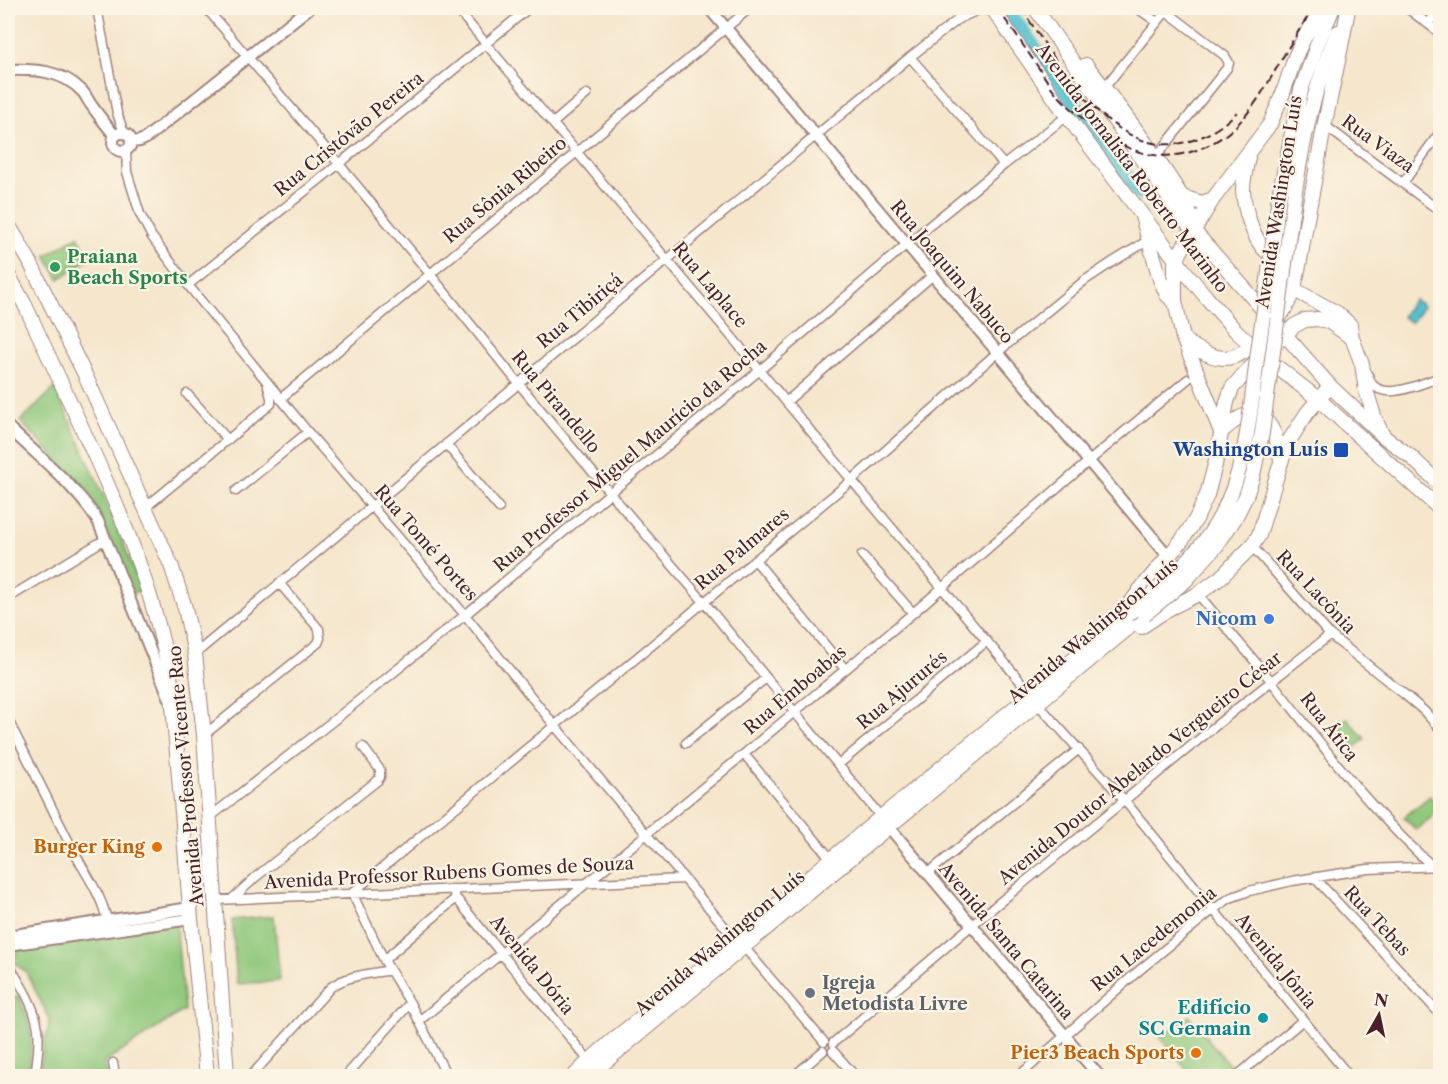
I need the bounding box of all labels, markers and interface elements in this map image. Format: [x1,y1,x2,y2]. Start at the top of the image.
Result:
street label: Avenida Jornalista Roberto Marinho [1030,38,1233,297]
street label: Rua Cristóvão Pereira [270,67,429,201]
street label: Avenida Washington Luís [1251,94,1307,311]
street label: Rua Viaza [1337,110,1419,178]
street label: Rua Sônia Ribeiro [439,132,571,248]
street label: Rua Joaquim Nabuco [886,196,1018,348]
street label: Rua Laplace [668,238,752,332]
place label: Praiana Beach Sports [67,246,188,289]
marker: Praiana Beach Sports [48,260,62,274]
street label: Rua Tibiriçá [533,268,628,353]
street label: Rua Professor Miguel Maurício da Rocha [489,335,771,577]
street label: Rua Pirandello [507,346,605,458]
place label: Washington Luís [1172,439,1328,461]
marker: Washington Luís [1332,441,1350,459]
street label: Rua Tomé Portes [370,480,482,606]
street label: Rua Palmares [690,503,794,595]
street label: Rua Lacônia [1272,546,1361,639]
street label: Avenida Washington Luís [1003,553,1183,709]
place label: Nicom [1196,608,1257,630]
marker: Nicom [1262,612,1276,626]
street label: Rua Emboabas [739,641,851,739]
street label: Avenida Professor Vicente Rao [164,645,208,908]
street label: Rua Ajururés [852,646,952,734]
street label: Avenida Doutor Abelardo Vergueiro César [993,646,1287,890]
street label: Rua Ática [1295,687,1364,766]
place label: Burger King [33,836,146,858]
marker: Burger King [150,840,164,854]
street label: Avenida Professor Rubens Gomes de Souza [263,852,635,894]
street label: Avenida Santa Catarina [933,857,1078,1024]
street label: Avenida Washington Luís [630,865,810,1021]
street label: Rua Tebas [1339,881,1415,961]
street label: Rua Lacedemonia [1087,882,1221,996]
street label: Avenida Jônia [1230,908,1322,1014]
street label: Avenida Dória [485,910,579,1020]
place label: Igreja Metodista Livre [822,972,968,1015]
north arrow [1349,985,1409,1045]
marker: Igreja Metodista Livre [803,986,817,1000]
text: N [1373,989,1390,1011]
place label: Edifício SC Germain [1139,997,1252,1040]
marker: Edifício SC Germain [1256,1011,1270,1025]
place label: Pier3 Beach Sports [1010,1042,1184,1064]
marker: Pier3 Beach Sports [1189,1046,1203,1060]

